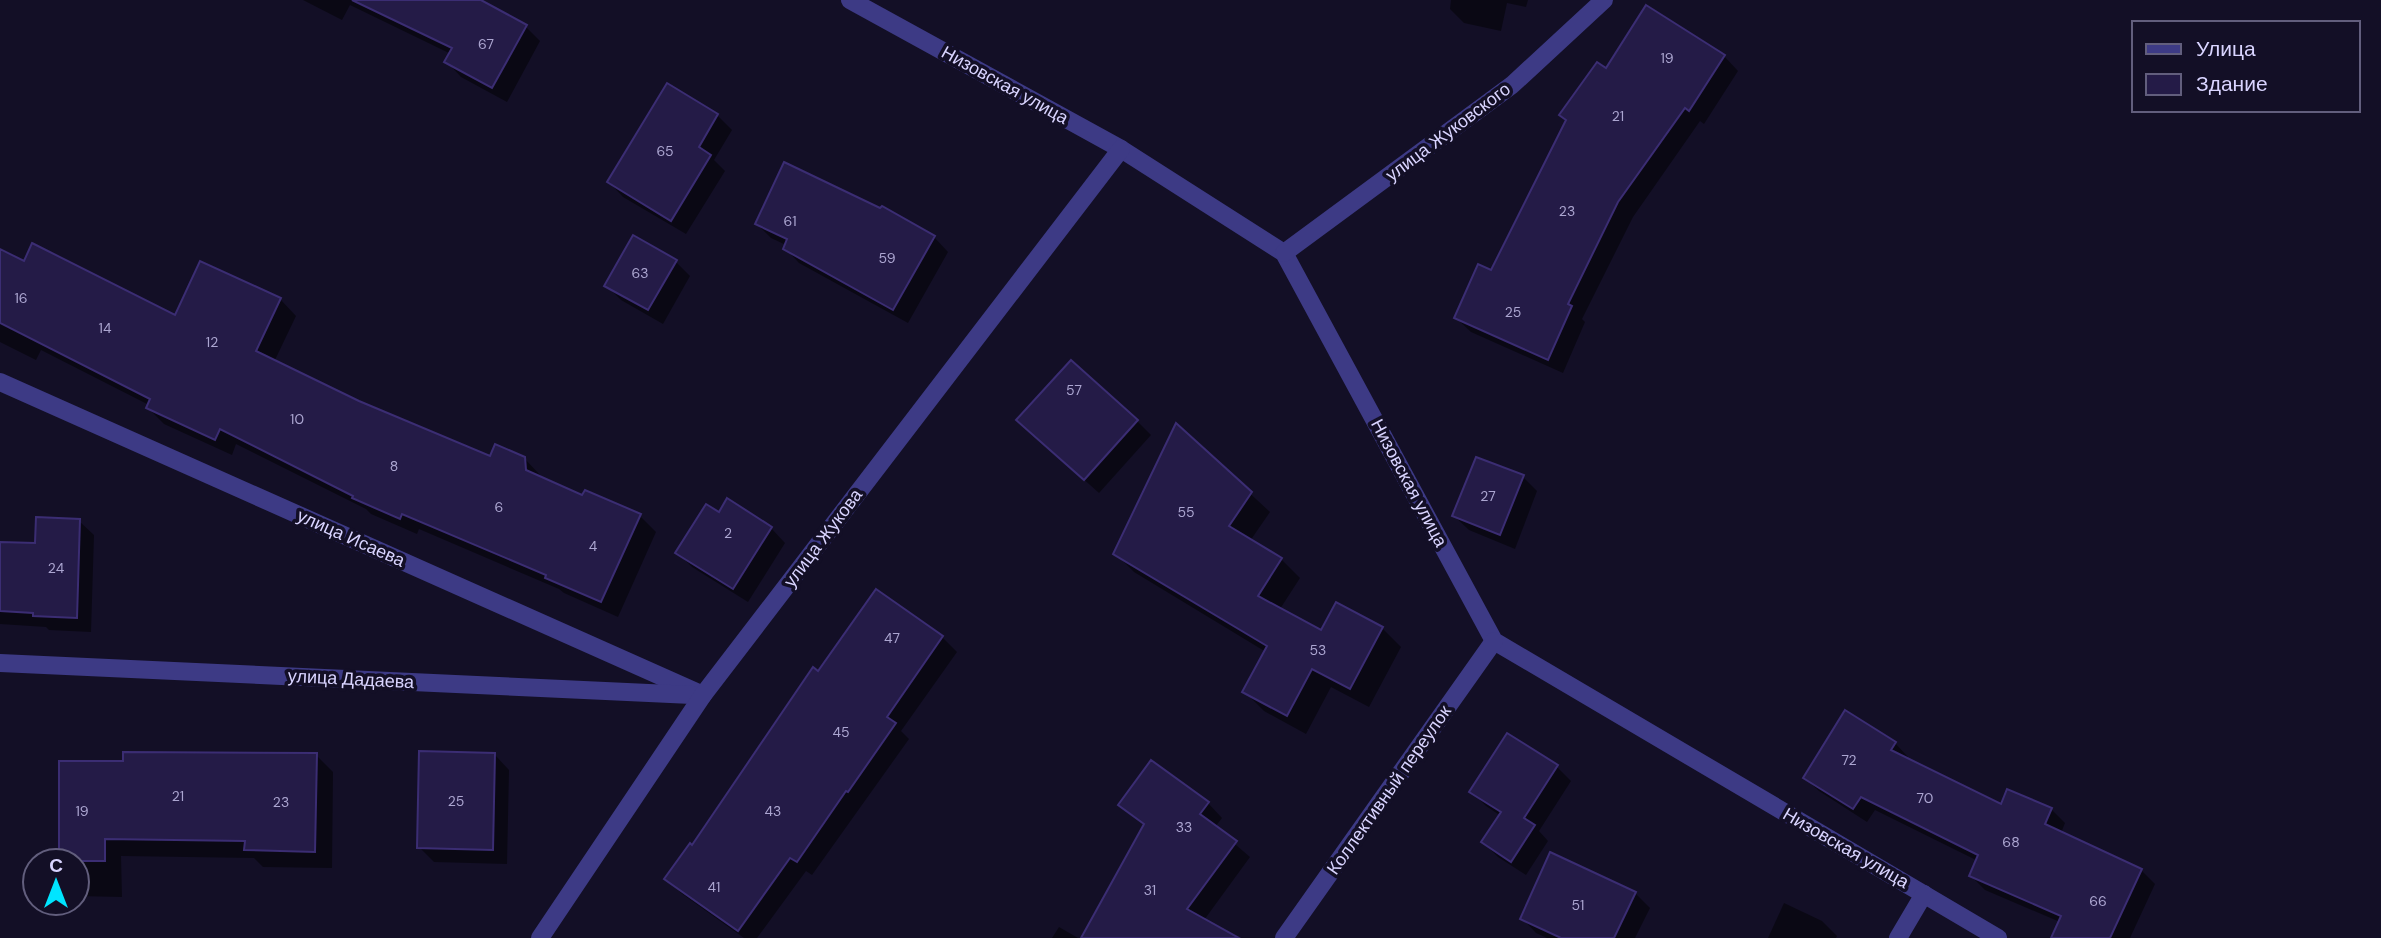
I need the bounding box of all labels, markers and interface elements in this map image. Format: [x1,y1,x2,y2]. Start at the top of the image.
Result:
legend [2132,21,2360,112]
house number: 67 [478,35,494,53]
text: Улица [2196,35,2256,63]
street label: Низовская улица [937,40,1074,130]
house number: 19 [1660,49,1674,67]
text: Здание [2196,70,2268,98]
street label: улица Жуковского [1381,77,1515,187]
house number: 21 [1612,107,1624,125]
house number: 65 [656,142,674,160]
house number: 23 [1559,202,1575,220]
house number: 61 [783,212,797,230]
house number: 59 [879,249,896,267]
house number: 63 [631,264,649,282]
house number: 16 [14,289,28,307]
house number: 25 [1505,303,1521,321]
house number: 14 [99,319,112,337]
house number: 12 [206,333,218,351]
house number: 57 [1066,381,1082,399]
house number: 10 [290,410,304,428]
street label: Низовская улица [1365,415,1453,552]
house number: 8 [390,457,398,475]
street label: улица Жукова [778,483,868,592]
house number: 27 [1480,487,1496,505]
house number: 6 [495,498,503,516]
house number: 55 [1177,503,1195,521]
street label: улица Исаева [293,504,410,573]
house number: 2 [724,524,732,542]
house number: 4 [589,537,598,555]
house number: 24 [48,559,65,577]
house number: 47 [884,629,900,647]
house number: 53 [1310,641,1326,659]
street label: улица Дадаева [287,664,416,694]
street label: Коллективный переулок [1321,700,1457,879]
house number: 45 [832,723,850,741]
house number: 72 [1841,751,1857,769]
house number: 21 [172,787,184,805]
house number: 70 [1917,789,1933,807]
house number: 25 [448,792,464,810]
house number: 23 [273,793,289,811]
house number: 19 [75,802,89,820]
house number: 43 [765,802,781,820]
street label: Низовская улица [1779,802,1914,894]
house number: 33 [1176,818,1192,836]
house number: 68 [2002,833,2020,851]
north arrow [21,847,91,917]
text: С [49,853,63,878]
house number: 41 [708,878,720,896]
house number: 31 [1144,881,1156,899]
house number: 66 [2089,892,2107,910]
house number: 51 [1572,896,1584,914]

